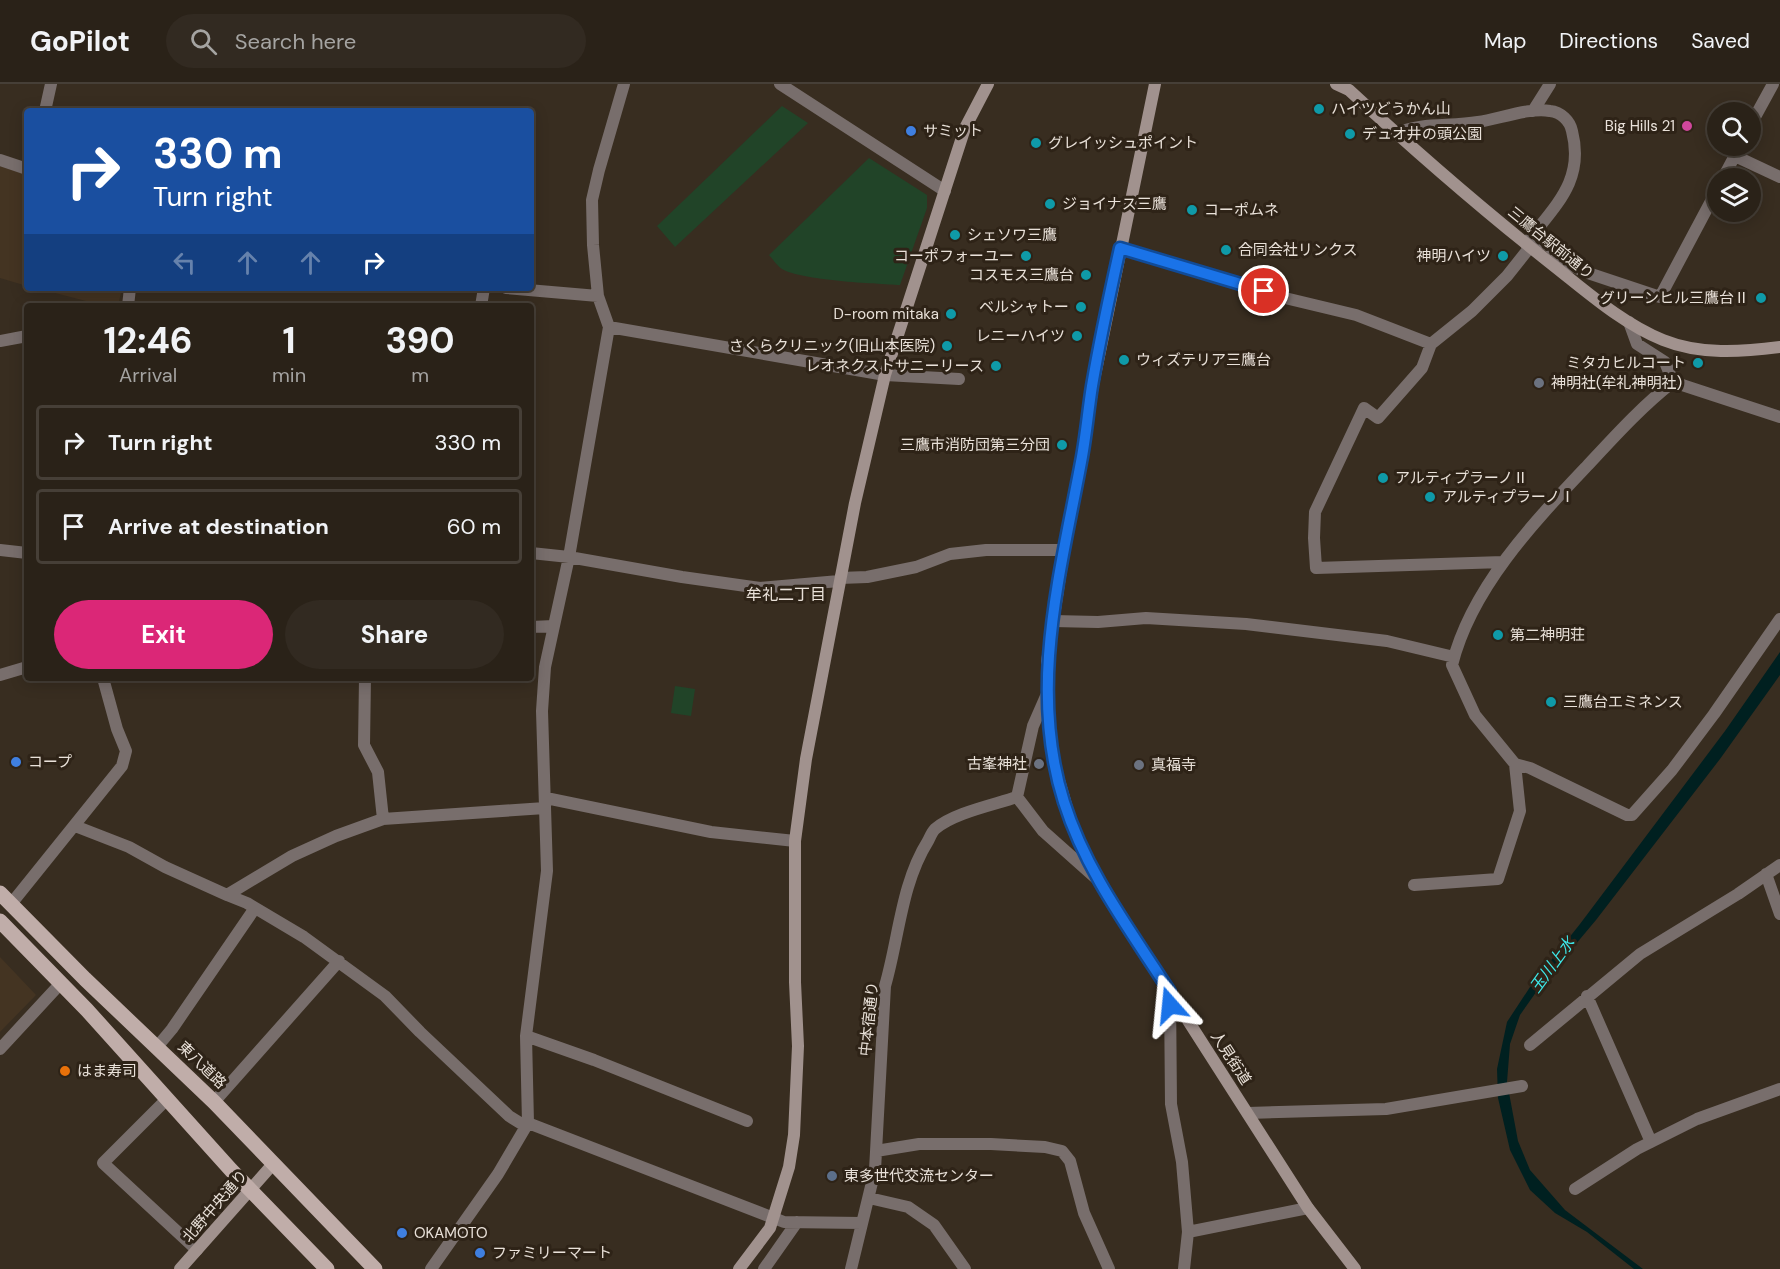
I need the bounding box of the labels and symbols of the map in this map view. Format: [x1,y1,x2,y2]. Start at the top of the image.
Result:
place label: ハイツどうかん山 [1331,99,1451,119]
marker: ハイツどうかん山 [1312,102,1326,116]
place label: Big Hills 21 [1605,116,1675,136]
marker: Big Hills 21 [1680,119,1694,133]
place label: サミット [923,121,983,141]
marker: サミット [904,124,918,138]
place label: デュオ井の頭公園 [1362,124,1482,144]
marker: デュオ井の頭公園 [1343,127,1357,141]
place label: グレイッシュポイント [1048,133,1198,153]
marker: グレイッシュポイント [1029,136,1043,150]
place label: ジョイナス三鷹 [1062,194,1167,214]
marker: ジョイナス三鷹 [1043,197,1057,211]
place label: コーポムネ [1204,200,1279,220]
street label: 三鷹台駅前通り [1504,202,1598,284]
marker: コーポムネ [1185,203,1199,217]
place label: シェソワ三鷹 [967,225,1057,245]
marker: シェソワ三鷹 [948,228,962,242]
place label: 合同会社リンクス [1238,240,1358,260]
marker: 合同会社リンクス [1219,243,1233,257]
place label: コーポフォーユー [894,246,1014,266]
place label: 神明ハイツ [1416,246,1491,266]
marker: コーポフォーユー [1019,249,1033,263]
marker: 神明ハイツ [1496,249,1510,263]
place label: コスモス三鷹台 [969,265,1074,285]
pin [1238,265,1289,316]
marker: コスモス三鷹台 [1079,268,1093,282]
place label: グリーンヒル三鷹台Ⅱ [1600,288,1749,308]
marker: グリーンヒル三鷹台Ⅱ [1754,291,1768,305]
place label: ベルシャトー [979,297,1069,317]
marker: ベルシャトー [1074,300,1088,314]
place label: D-room mitaka [833,304,939,324]
marker: D-room mitaka [944,307,958,321]
place label: レニーハイツ [976,326,1065,346]
marker: レニーハイツ [1070,329,1084,343]
place label: さくらクリニック(旧山本医院) [729,336,935,356]
marker: さくらクリニック(旧山本医院) [940,339,954,353]
place label: ウィズテリア三鷹台 [1136,350,1271,370]
marker: ウィズテリア三鷹台 [1117,353,1131,367]
place label: ミタカヒルコート [1566,353,1686,373]
place label: レオネクストサニーリース [805,356,984,376]
marker: ミタカヒルコート [1691,356,1705,370]
marker: レオネクストサニーリース [989,359,1003,373]
place label: 神明社(牟礼神明社) [1551,373,1682,393]
marker: 神明社(牟礼神明社) [1532,376,1546,390]
place label: 三鷹市消防団第三分団 [900,435,1050,455]
marker: 三鷹市消防団第三分団 [1055,438,1069,452]
place label: アルティプラーノⅡ [1395,468,1528,488]
marker: アルティプラーノⅡ [1376,471,1390,485]
place label: アルティプラーノⅠ [1442,487,1575,507]
marker: アルティプラーノⅠ [1423,490,1437,504]
district label: 牟礼二丁目 [746,584,826,605]
place label: 第二神明荘 [1510,625,1585,645]
marker: 第二神明荘 [1491,628,1505,642]
place label: 三鷹台エミネンス [1563,692,1683,712]
marker: 三鷹台エミネンス [1544,695,1558,709]
place label: コープ [28,752,72,772]
place label: 古峯神社 [967,754,1027,774]
marker: コープ [9,755,23,769]
place label: 真福寺 [1151,755,1196,775]
marker: 古峯神社 [1032,757,1046,771]
marker: 真福寺 [1132,758,1146,772]
water label: 玉川上水 [1525,931,1580,997]
position arrow [1138,973,1202,1037]
street label: 中本宿通り [855,981,883,1057]
street label: 人見街道 [1206,1027,1256,1089]
street label: 東八道路 [173,1037,231,1093]
place label: はま寿司 [77,1061,137,1081]
marker: はま寿司 [58,1064,72,1078]
street label: 北野中央通り [178,1165,252,1247]
place label: 東多世代交流センター [844,1166,994,1186]
marker: 東多世代交流センター [825,1169,839,1183]
place label: OKAMOTO [414,1223,488,1243]
marker: OKAMOTO [395,1226,409,1240]
place label: ファミリーマート [492,1243,612,1263]
marker: ファミリーマート [473,1246,487,1260]

